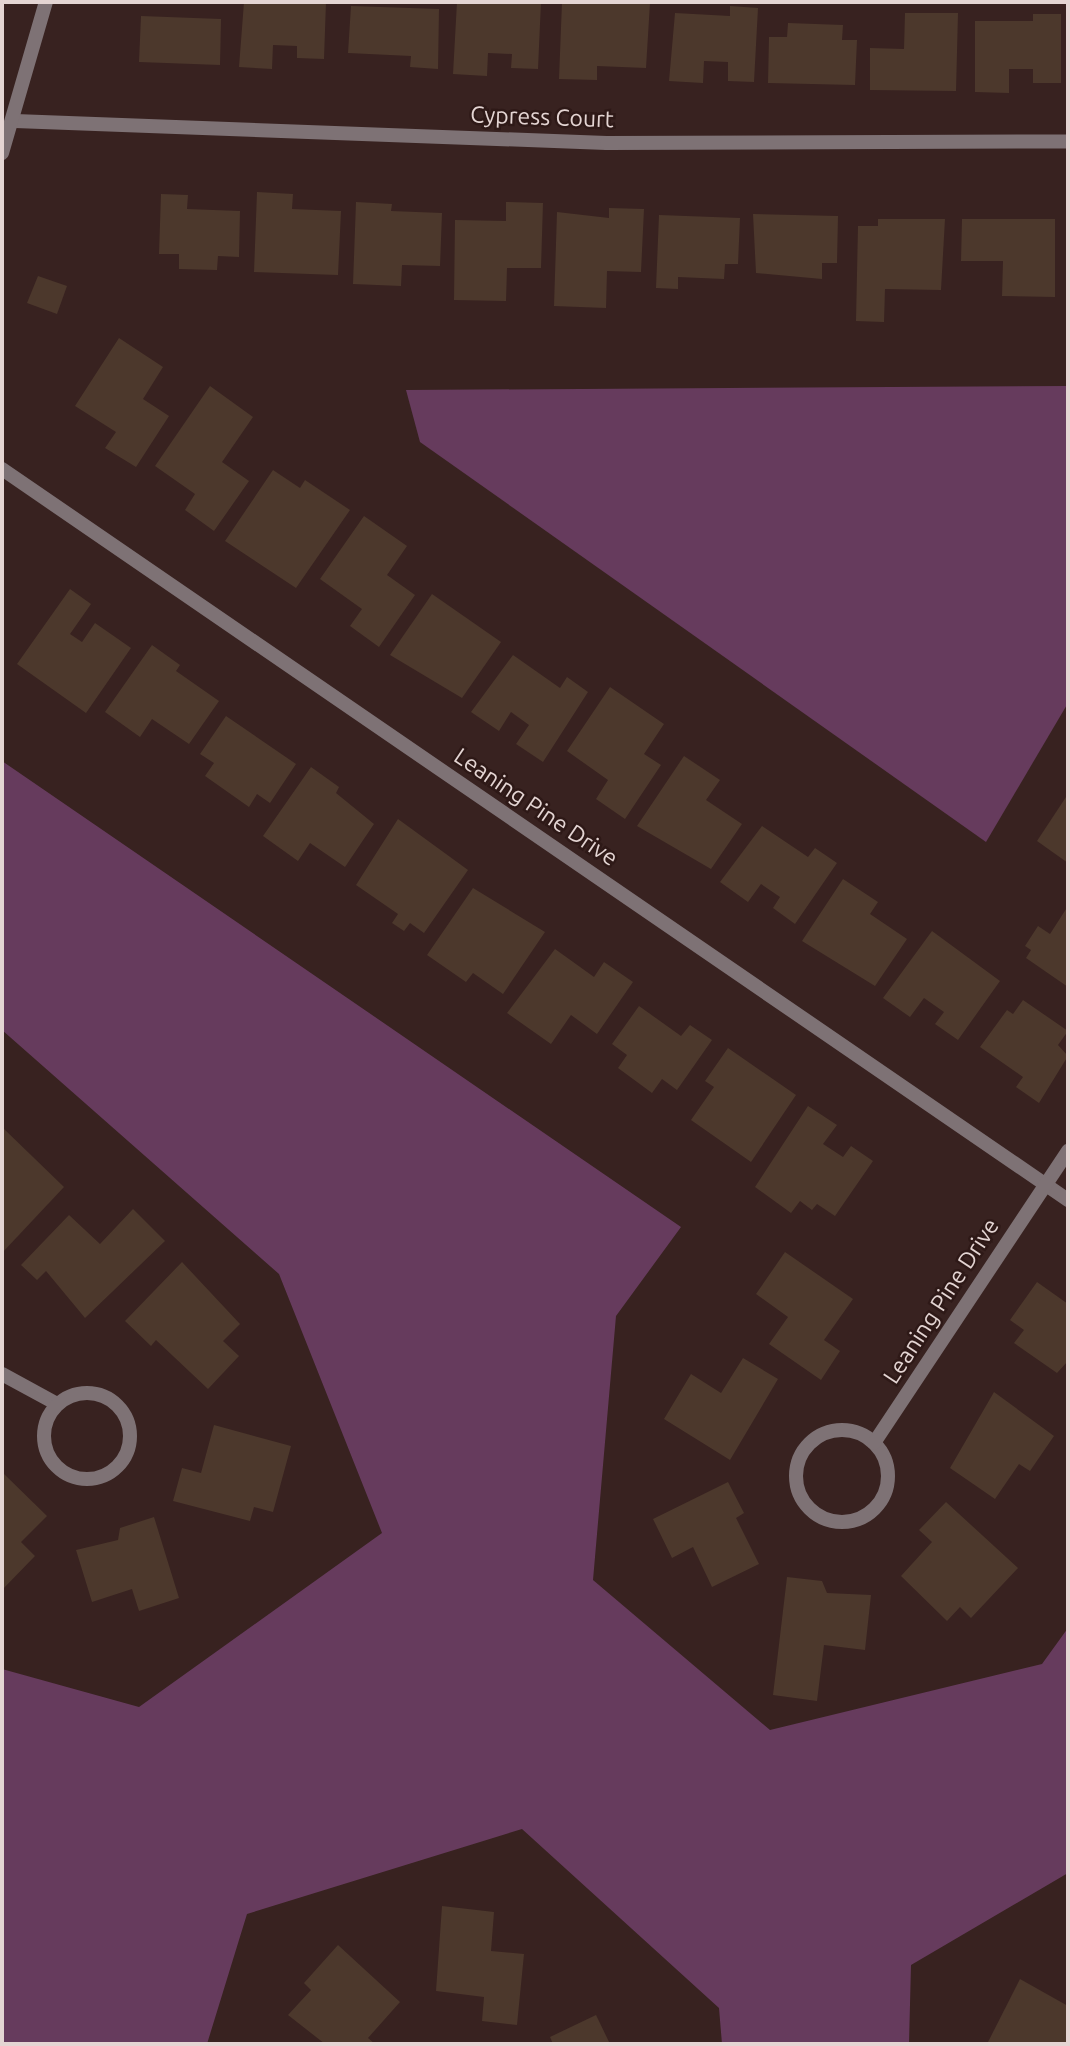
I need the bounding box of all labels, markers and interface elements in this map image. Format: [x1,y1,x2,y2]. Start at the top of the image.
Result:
street label: Cypress Court [470,101,614,133]
street label: Leaning Pine Drive [449,742,623,872]
street label: Leaning Pine Drive [877,1213,1005,1389]

